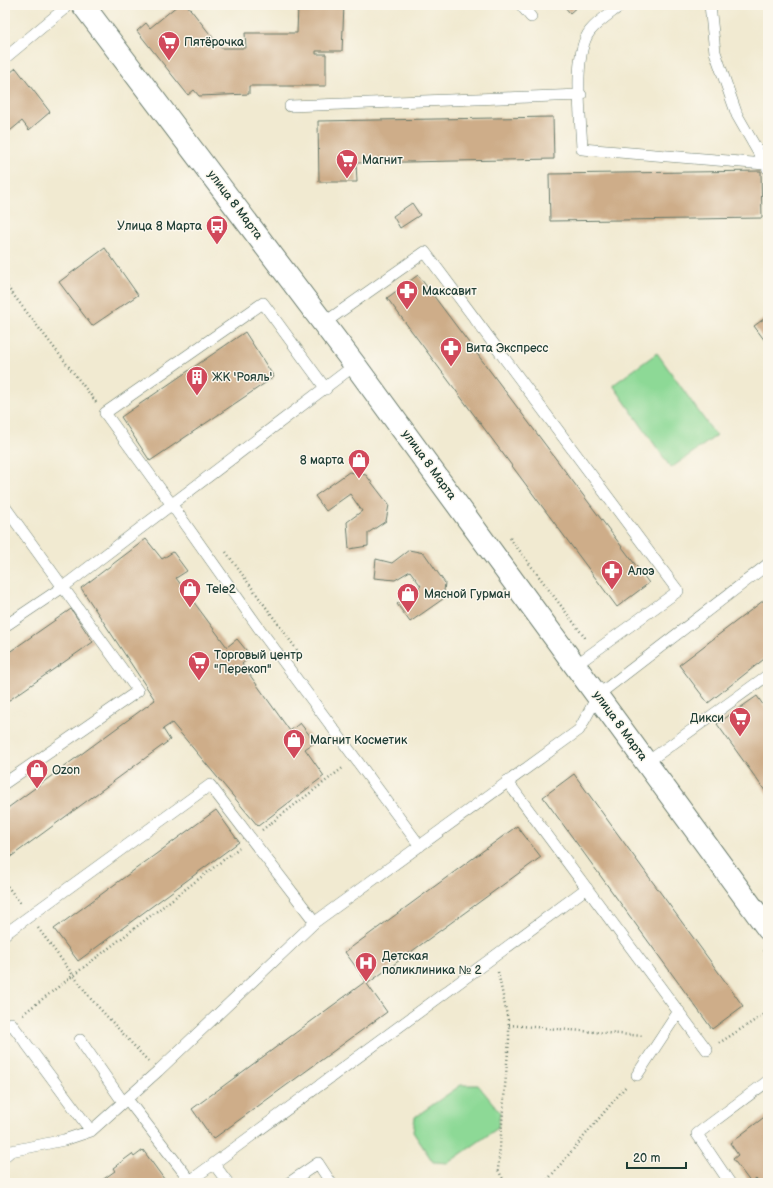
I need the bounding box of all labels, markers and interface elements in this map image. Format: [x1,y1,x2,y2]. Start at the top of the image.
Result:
supermarket icon: Пятёрочка [156,29,182,62]
place label: Пятёрочка [184,35,244,50]
supermarket icon: Магнит [334,147,360,180]
place label: Магнит [362,153,403,168]
street label: улица 8 Марта [204,167,266,243]
bus stop icon: Улица 8 Марта [204,213,230,246]
place label: Улица 8 Марта [117,219,202,234]
pharmacy icon: Максавит [394,278,420,311]
place label: Максавит [422,284,477,299]
pharmacy icon: Вита Экспресс [438,335,464,368]
place label: Вита Экспресс [466,341,548,356]
building icon: ЖК 'Рояль' [184,364,210,397]
place label: ЖК 'Рояль' [212,370,272,385]
street label: улица 8 Марта [399,427,459,503]
shop icon: 8 марта [346,447,372,480]
place label: 8 марта [300,453,344,468]
pharmacy icon: Алоэ [599,558,625,591]
place label: Алоэ [627,564,655,579]
shop icon: Tele2 [177,576,203,609]
shop icon: Мясной Гурман [395,581,421,614]
place label: Tele2 [206,582,236,597]
place label: Мясной Гурман [424,587,510,602]
place label: Торговый центр "Перекоп" [214,648,303,677]
supermarket icon: Торговый центр "Перекоп" [186,649,212,682]
street label: улица 8 Марта [590,688,650,764]
supermarket icon: Дикси [727,705,753,738]
place label: Дикси [690,711,724,726]
shop icon: Магнит Косметик [281,727,307,760]
place label: Магнит Косметик [310,733,408,748]
shop icon: Ozon [24,757,50,790]
place label: Ozon [52,763,80,778]
place label: Детская поликлиника № 2 [382,949,482,978]
hospital icon: Детская поликлиника № 2 [353,950,379,983]
scale bar [627,1144,686,1170]
text: 20 m [633,1151,660,1166]

